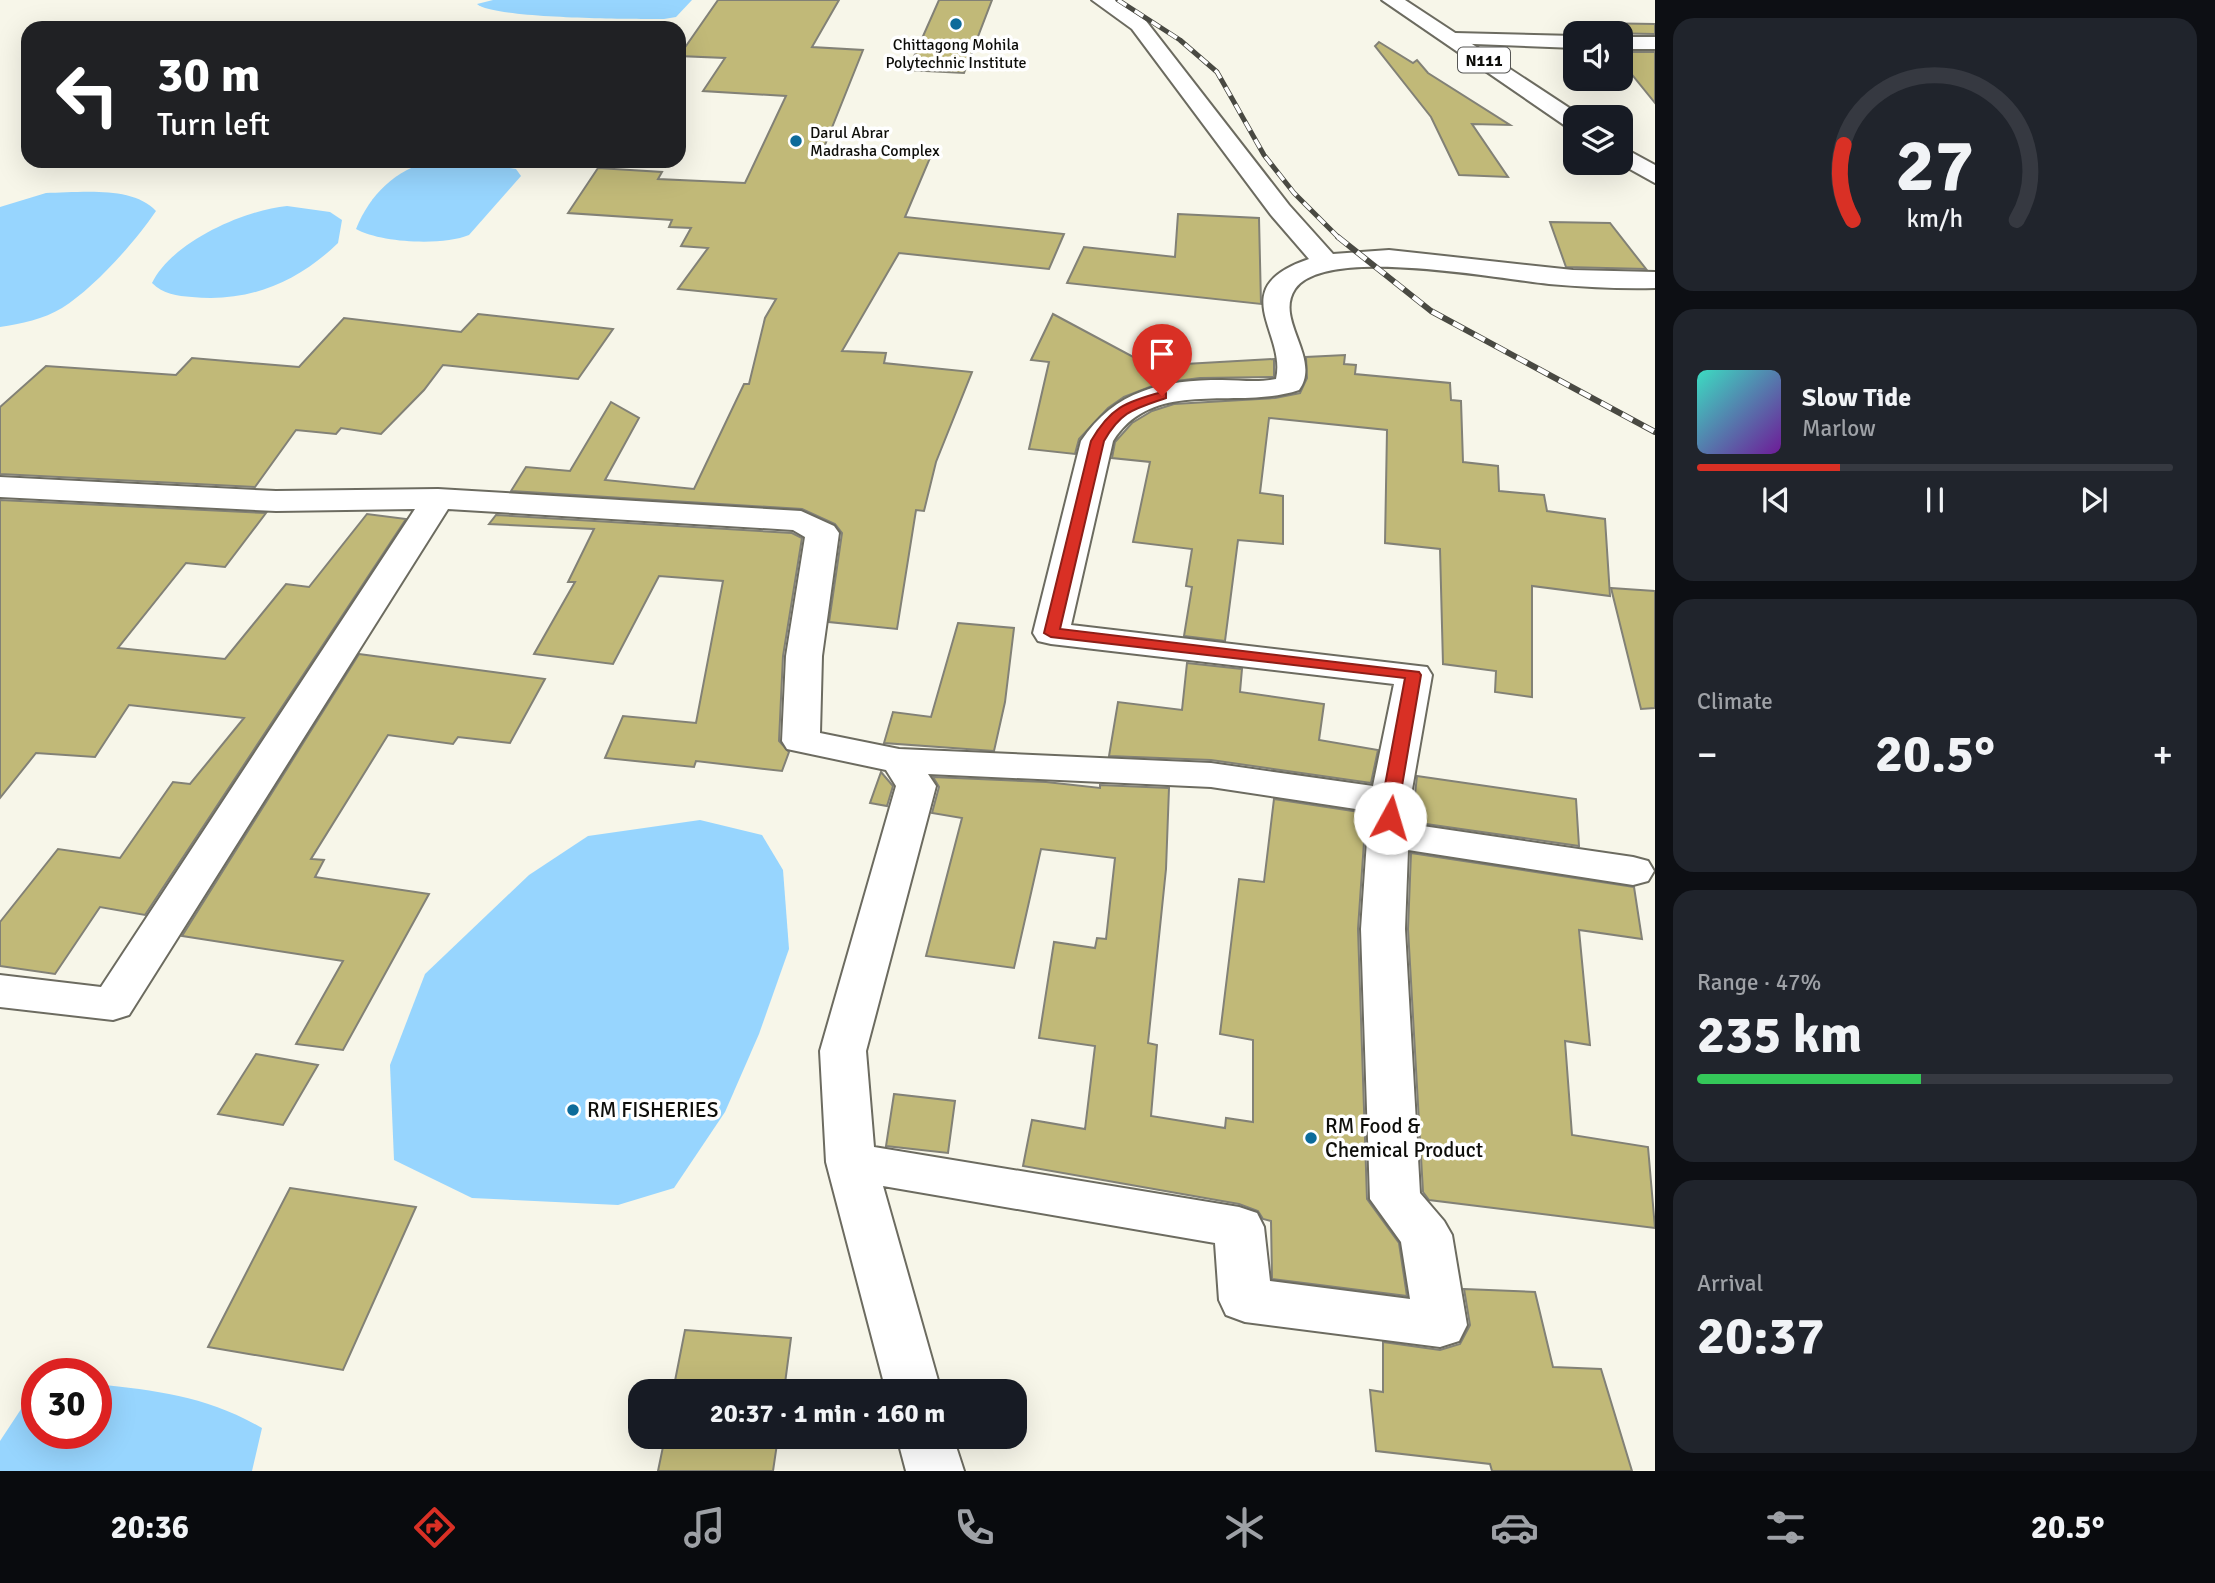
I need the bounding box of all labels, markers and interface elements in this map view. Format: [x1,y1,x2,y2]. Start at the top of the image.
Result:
marker: Chittagong Mohila Polytechnic Institute [948,16,964,32]
map controls [1563,21,1633,175]
button: sound [1563,21,1633,91]
place label: Chittagong Mohila Polytechnic Institute [885,35,1027,73]
text: 30 m [157,45,260,105]
road number: N111 [1458,48,1510,72]
icon: left [42,49,133,140]
text: Turn left [157,105,270,144]
button: layers [1563,105,1633,175]
place label: Darul Abrar Madrasha Complex [810,123,940,161]
text: 27 [1896,123,1974,212]
marker: Darul Abrar Madrasha Complex [788,133,804,149]
text: km/h [1907,203,1963,234]
pin [1132,324,1192,396]
icon: arrive [1143,335,1181,373]
text: Slow Tide [1802,382,1911,414]
text: Marlow [1802,414,1876,443]
icon: previous [1757,481,1795,519]
icon: pause [1916,481,1954,519]
icon: next [2075,481,2113,519]
text: Climate [1697,687,1773,716]
text: 20.5° [1875,722,1995,786]
text: − [1697,731,1718,778]
text: + [2152,731,2173,778]
position arrow [1353,781,1427,855]
text: Range · 47% [1697,968,1821,997]
text: 235 km [1697,1003,1862,1067]
place label: RM FISHERIES [587,1097,718,1123]
marker: RM FISHERIES [565,1102,581,1118]
place label: RM Food & Chemical Product [1325,1113,1483,1163]
marker: RM Food & Chemical Product [1303,1130,1319,1146]
text: Arrival [1697,1269,1763,1298]
text: 20:37 [1697,1304,1825,1368]
speed limit sign: 30 [21,1358,112,1449]
text: 20:37 · 1 min · 160 m [710,1398,945,1430]
icon: directions [410,1503,459,1552]
icon: music [680,1503,729,1552]
icon: phone [950,1503,999,1552]
icon: climate [1220,1503,1269,1552]
icon: car [1490,1503,1539,1552]
icon: filters [1761,1503,1810,1552]
text: 20:36 [111,1508,189,1547]
text: 20.5° [2031,1508,2104,1547]

